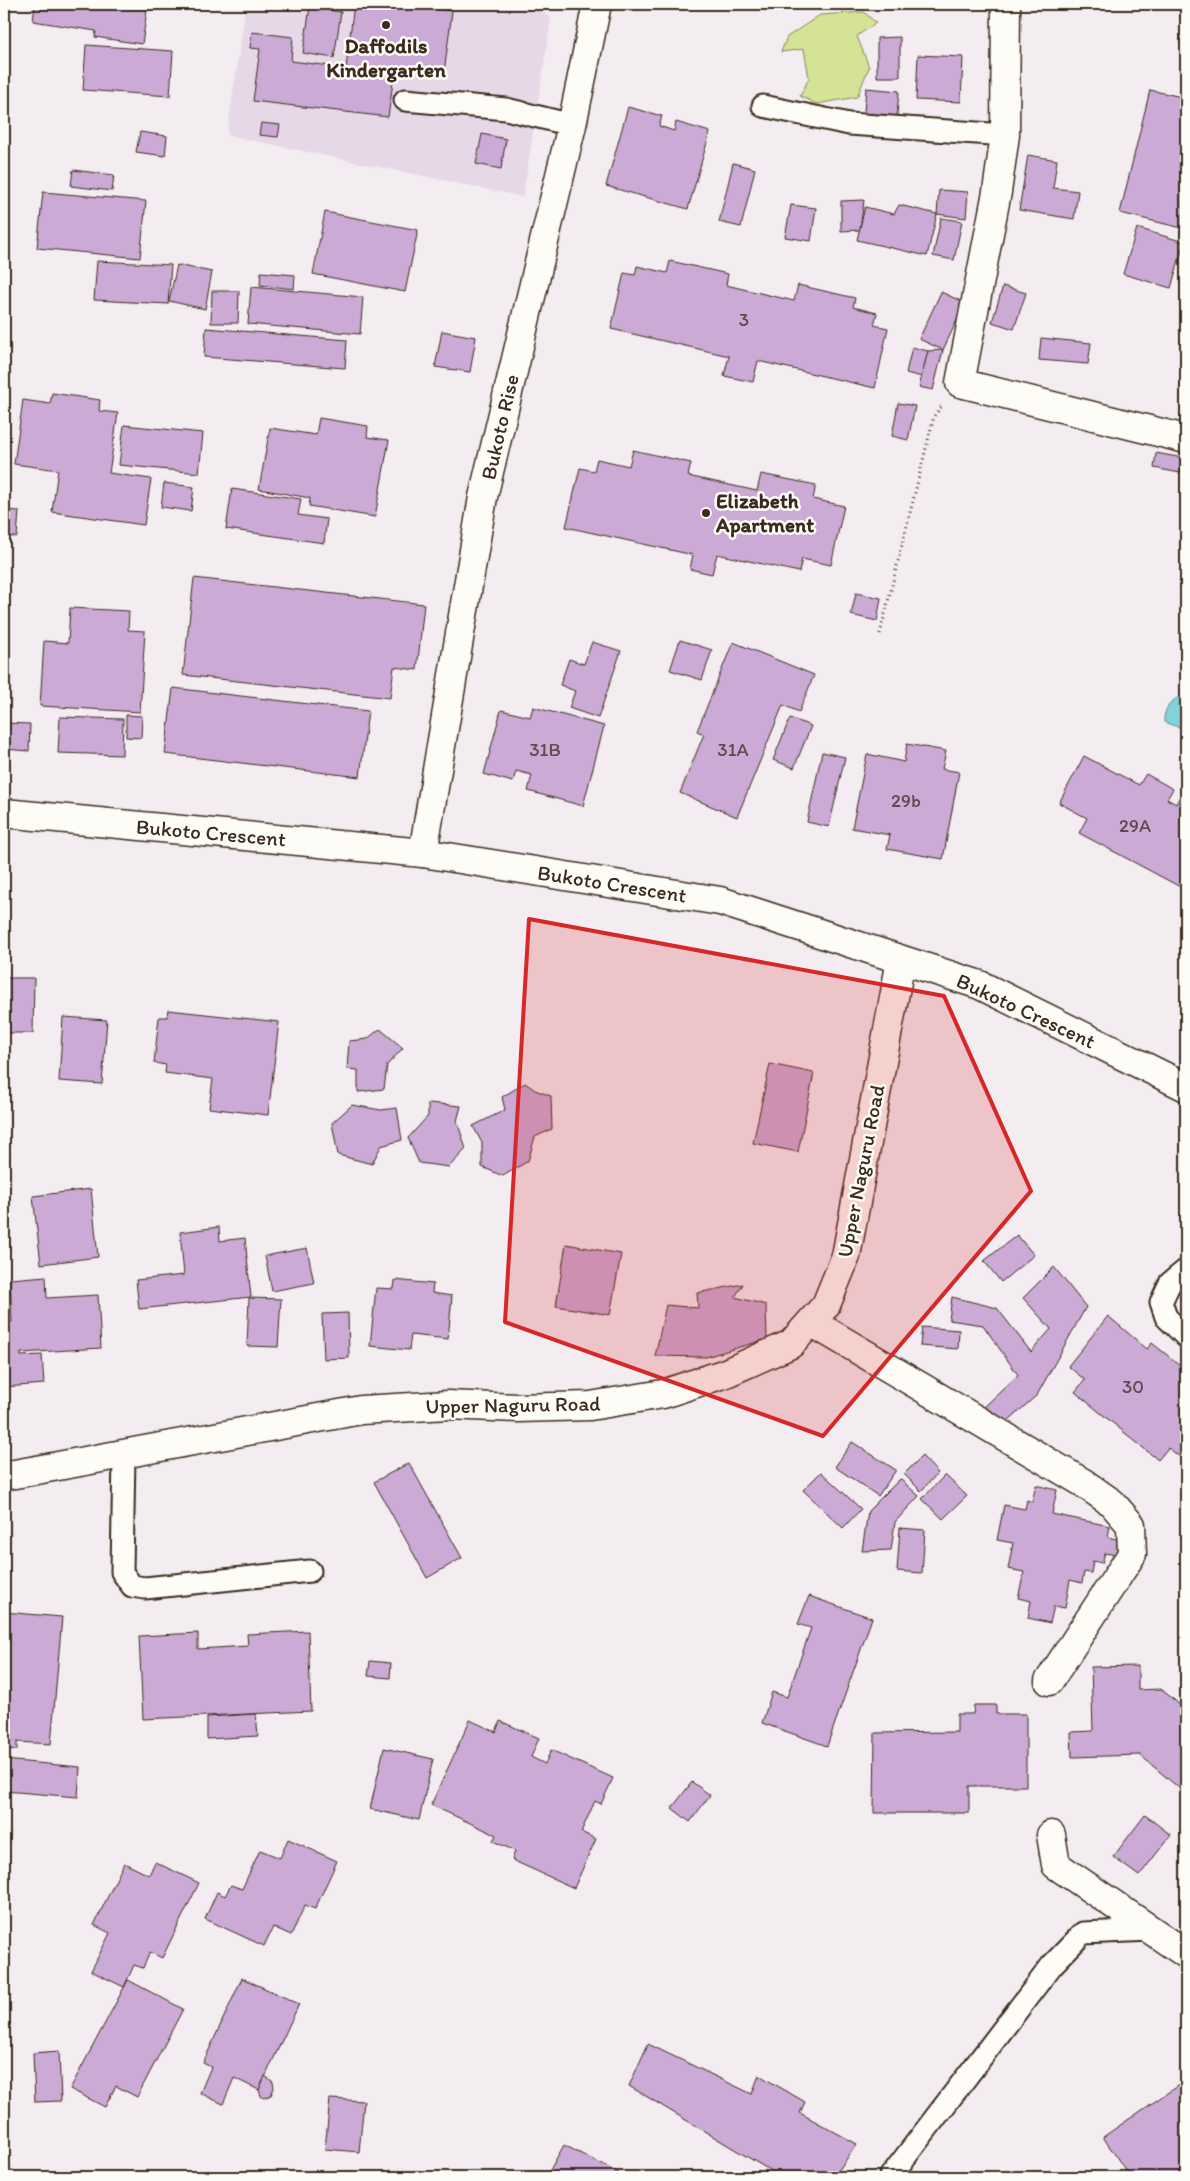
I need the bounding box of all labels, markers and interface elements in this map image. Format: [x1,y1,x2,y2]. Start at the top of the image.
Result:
marker: Daffodils Kindergarten [380,19,392,31]
place label: Daffodils Kindergarten [326,33,446,83]
house number: 3 [739,308,749,331]
street label: Bukoto Rise [475,372,524,482]
place label: Elizabeth Apartment [715,488,814,538]
marker: Elizabeth Apartment [700,507,712,519]
house number: 31B [529,738,561,761]
house number: 31A [717,738,749,761]
house number: 29b [891,789,921,812]
street label: Bukoto Crescent [135,813,287,852]
house number: 29A [1119,814,1151,837]
street label: Bukoto Crescent [536,859,688,908]
street label: Bukoto Crescent [953,967,1100,1054]
street label: Upper Naguru Road [832,1082,890,1259]
house number: 30 [1122,1375,1144,1398]
street label: Upper Naguru Road [425,1390,601,1419]

